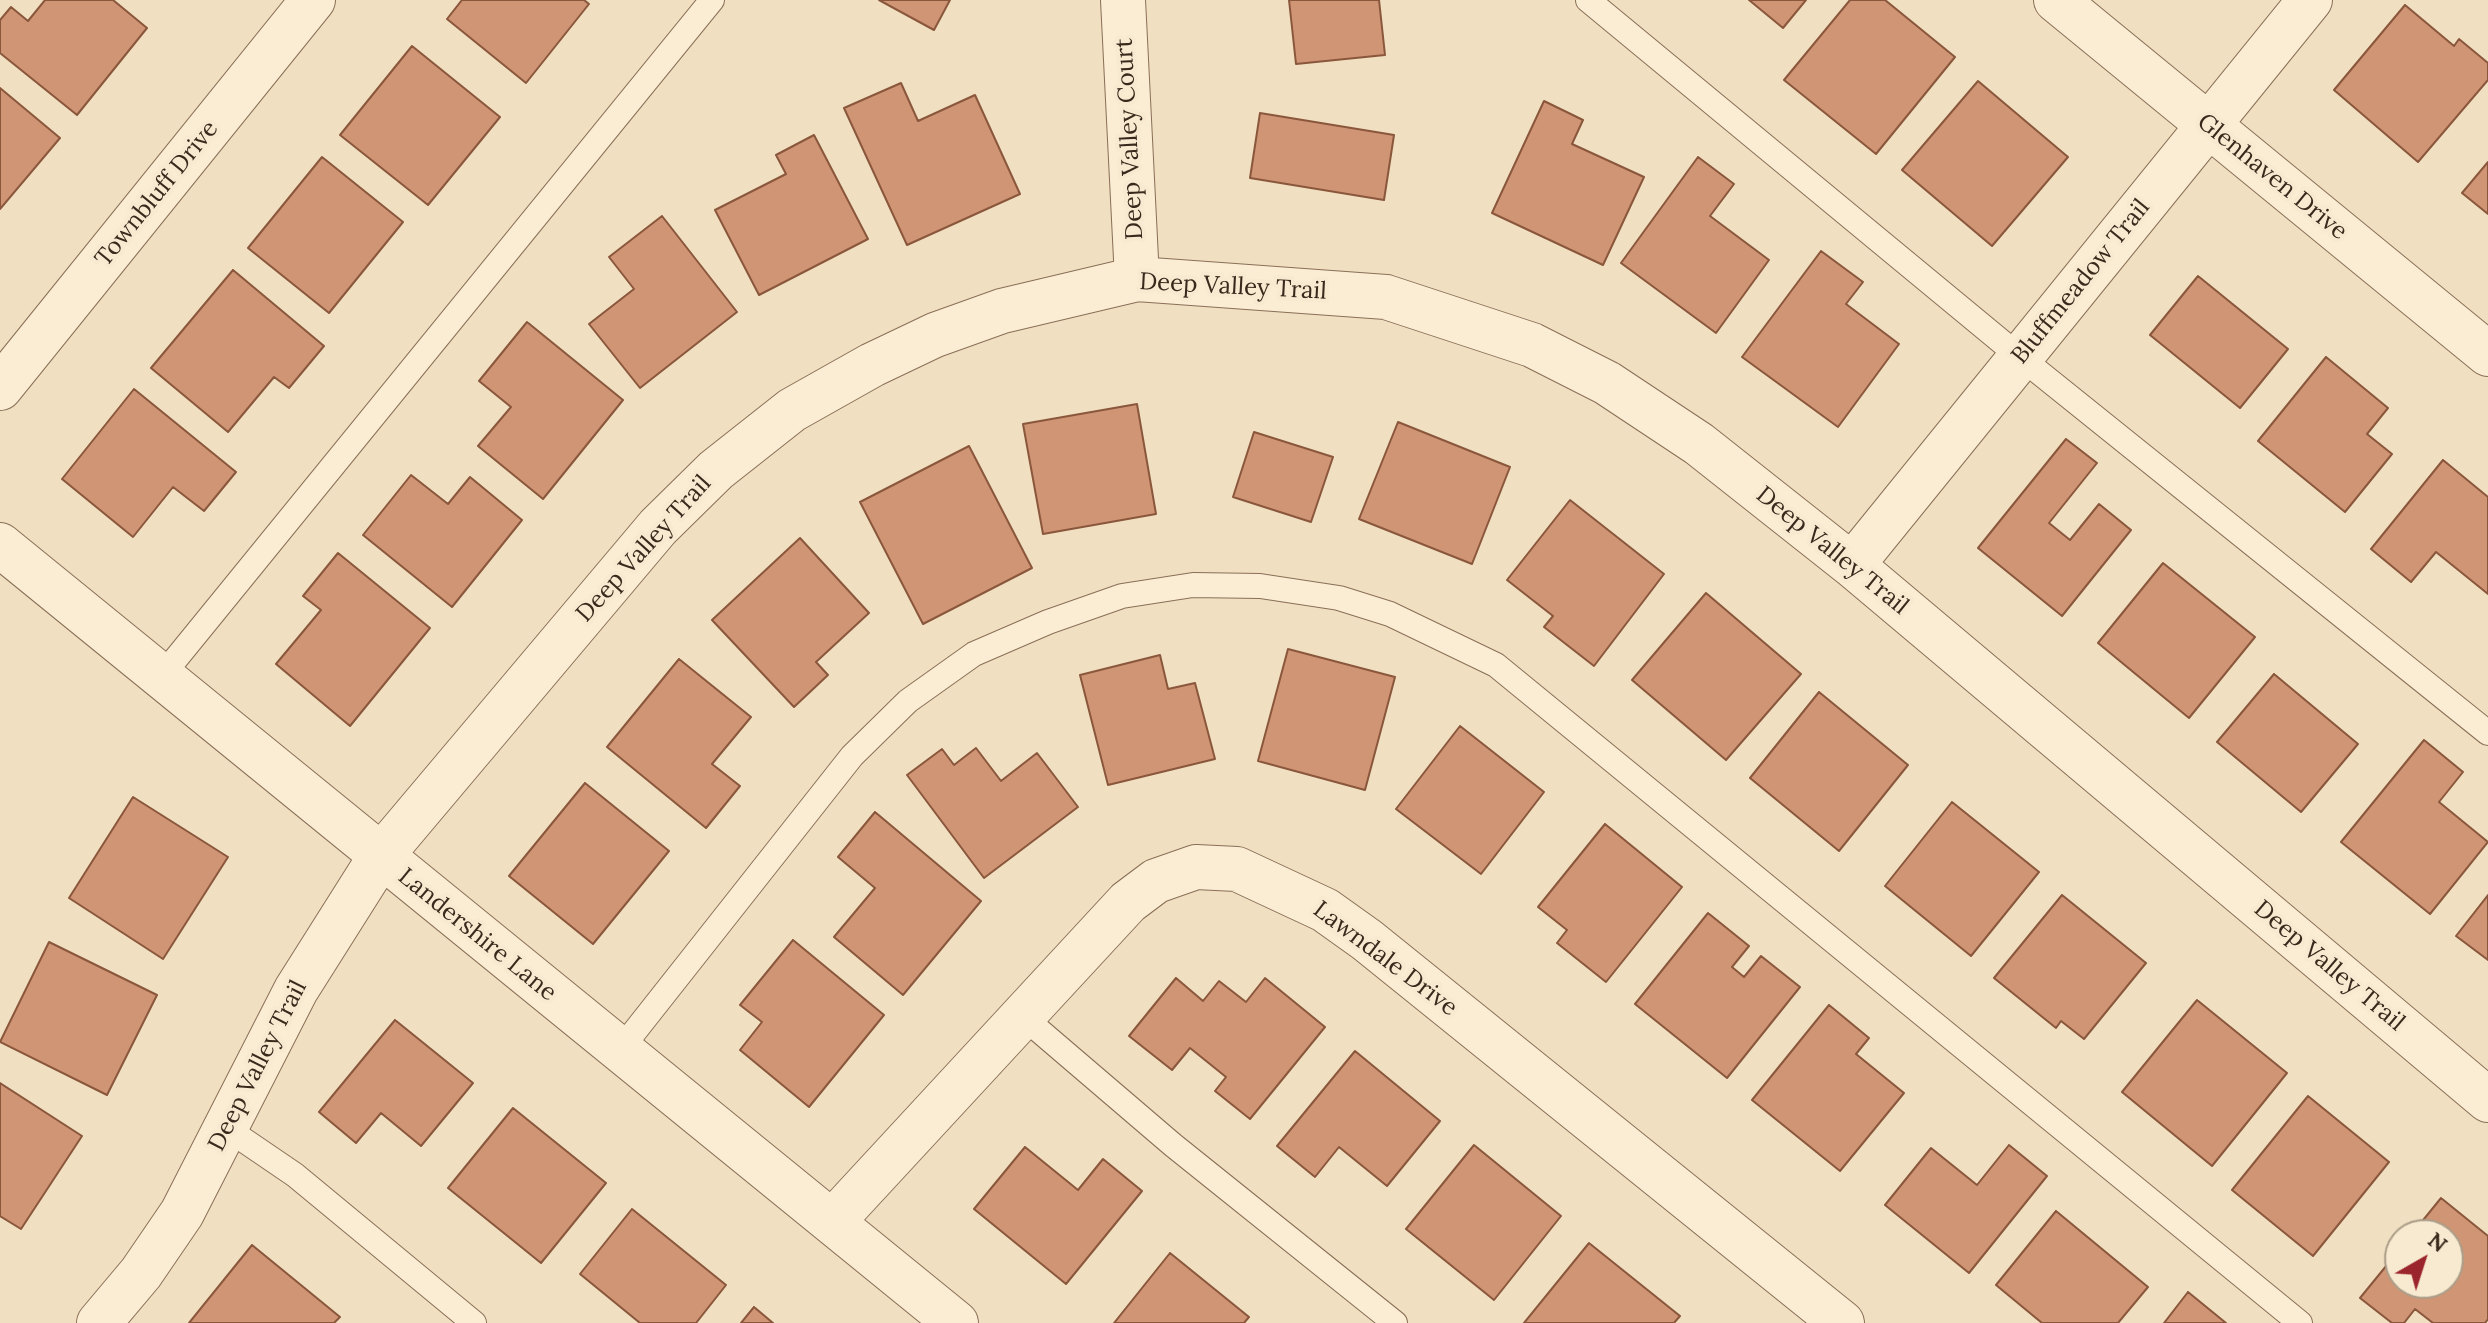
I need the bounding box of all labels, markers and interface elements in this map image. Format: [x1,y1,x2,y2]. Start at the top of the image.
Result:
street label: Deep Valley Court [1110,37,1150,241]
street label: Glenhaven Drive [2191,108,2353,246]
street label: Townbluff Drive [89,115,225,273]
street label: Bluffmeadow Trail [2006,194,2156,370]
street label: Deep Valley Trail [1139,268,1327,306]
street label: Deep Valley Trail [570,470,718,628]
street label: Deep Valley Trail [1750,481,1914,621]
street label: Landershire Lane [392,862,562,1008]
street label: Lawndale Drive [1307,895,1463,1023]
street label: Deep Valley Trail [2248,895,2410,1037]
street label: Deep Valley Trail [203,976,313,1156]
north arrow [2384,1219,2464,1299]
text: N [2422,1226,2453,1258]

